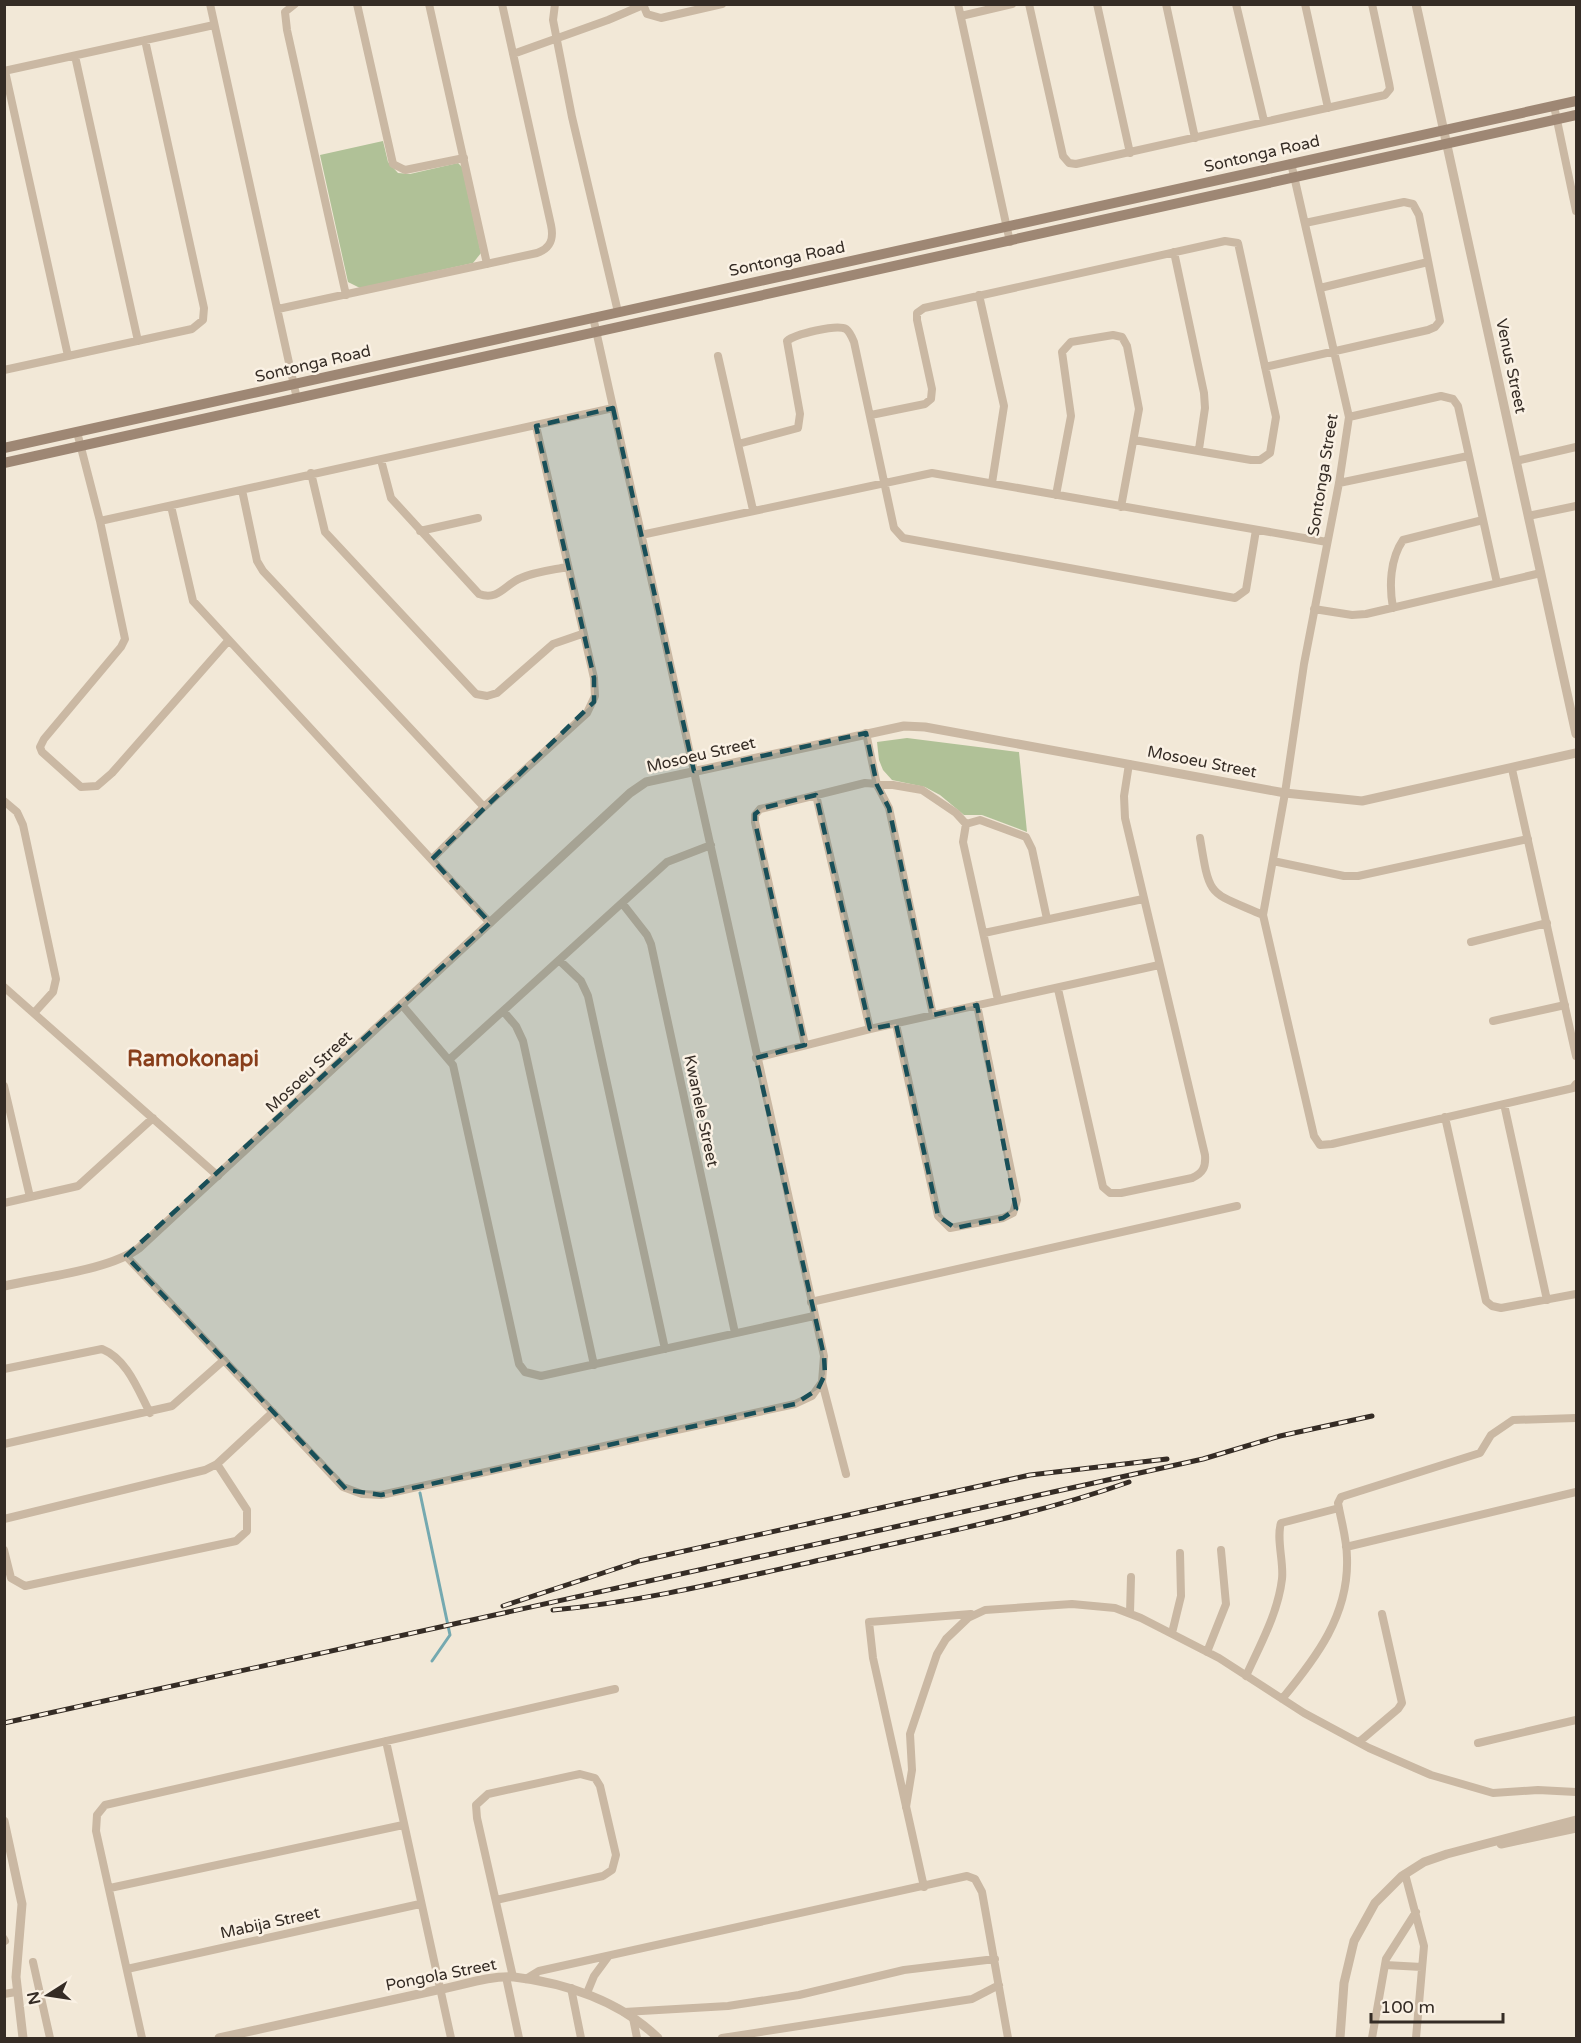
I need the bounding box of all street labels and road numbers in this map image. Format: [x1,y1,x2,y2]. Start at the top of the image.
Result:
street label: Sontonga Road [1202,131,1322,177]
street label: Sontonga Road [727,237,847,281]
street label: Venus Street [1491,317,1531,415]
street label: Sontonga Road [253,341,373,387]
street label: Sontonga Street [1303,412,1343,538]
street label: Mosoeu Street [645,733,757,777]
street label: Mosoeu Street [1146,742,1258,782]
street label: Mosoeu Street [262,1027,356,1117]
street label: Kwanele Street [679,1053,723,1169]
street label: Mabija Street [218,1903,322,1943]
street label: Pongola Street [384,1954,498,1996]

